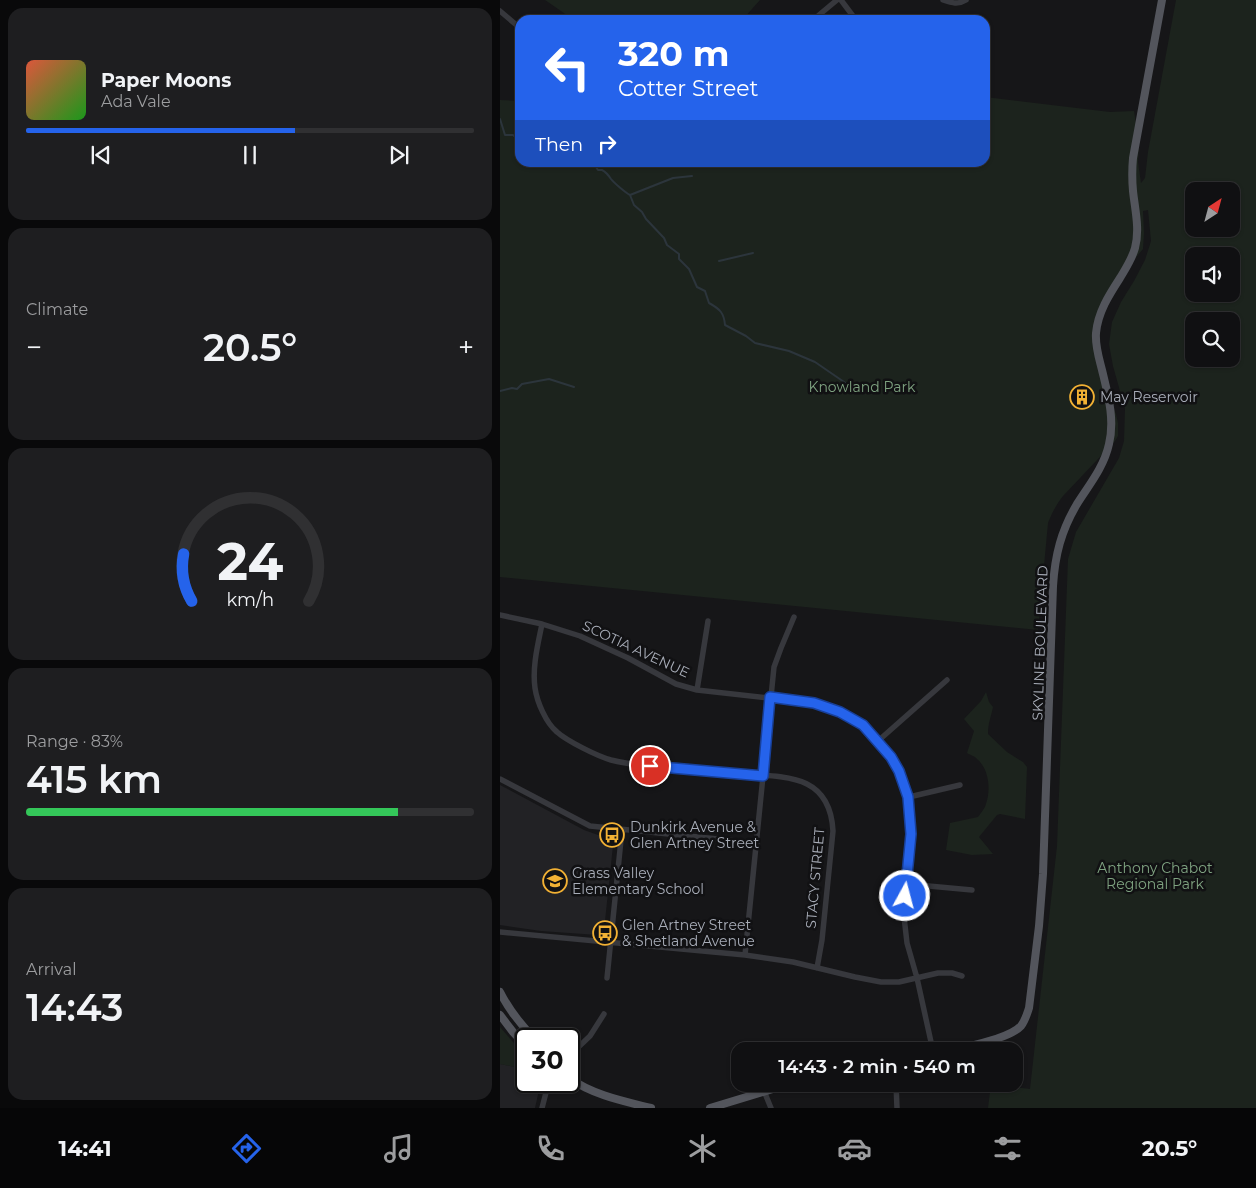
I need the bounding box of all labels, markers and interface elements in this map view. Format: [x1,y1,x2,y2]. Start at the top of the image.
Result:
text: 320 m [618,32,730,75]
icon: left [535,35,600,100]
text: Paper Moons [101,69,231,92]
text: Cotter Street [618,75,758,102]
text: Ada Vale [101,92,171,111]
icon: right [593,130,621,158]
text: Then [535,133,583,156]
icon: previous [87,141,115,169]
icon: pause [236,141,264,169]
icon: next [385,141,413,169]
north arrow [1185,182,1240,238]
map controls [1185,182,1240,367]
button: sound [1185,247,1240,302]
text: Climate [26,300,88,319]
button: search [1185,312,1240,367]
text: 20.5° [203,324,297,371]
text: − [26,330,42,364]
text: + [458,330,474,364]
park label: Knowland Park [809,378,916,396]
building icon: May Reservoir [1069,384,1095,410]
place label: May Reservoir [1100,388,1198,406]
text: 24 [217,530,283,593]
street label: SKYLINE BOULEVARD [1028,565,1052,721]
text: km/h [226,589,274,610]
street label: SCOTIA AVENUE [580,616,692,682]
text: Range · 83% [26,732,123,751]
pin [629,745,671,787]
icon: arrive [636,752,664,780]
text: 415 km [26,756,162,803]
place label: Dunkirk Avenue & Glen Artney Street [630,818,759,852]
bus stop icon: Dunkirk Avenue & Glen Artney Street [599,822,625,848]
street label: STACY STREET [802,827,828,929]
park label: Anthony Chabot Regional Park [1097,859,1213,893]
place label: Grass Valley Elementary School [572,864,704,898]
school or university icon: Grass Valley Elementary School [542,868,568,894]
position arrow [878,869,930,921]
place label: Glen Artney Street & Shetland Avenue [622,916,755,950]
bus stop icon: Glen Artney Street & Shetland Avenue [592,920,618,946]
text: Arrival [26,960,76,979]
text: 14:43 [26,984,123,1031]
speed limit sign: 30 [515,1028,580,1093]
text: 14:43 · 2 min · 540 m [778,1055,976,1078]
icon: directions [229,1131,264,1166]
icon: music [381,1131,416,1166]
icon: phone [533,1131,568,1166]
icon: climate [685,1131,720,1166]
icon: car [837,1131,872,1166]
icon: filters [990,1131,1025,1166]
text: 14:41 [59,1135,112,1162]
text: 20.5° [1142,1135,1197,1162]

